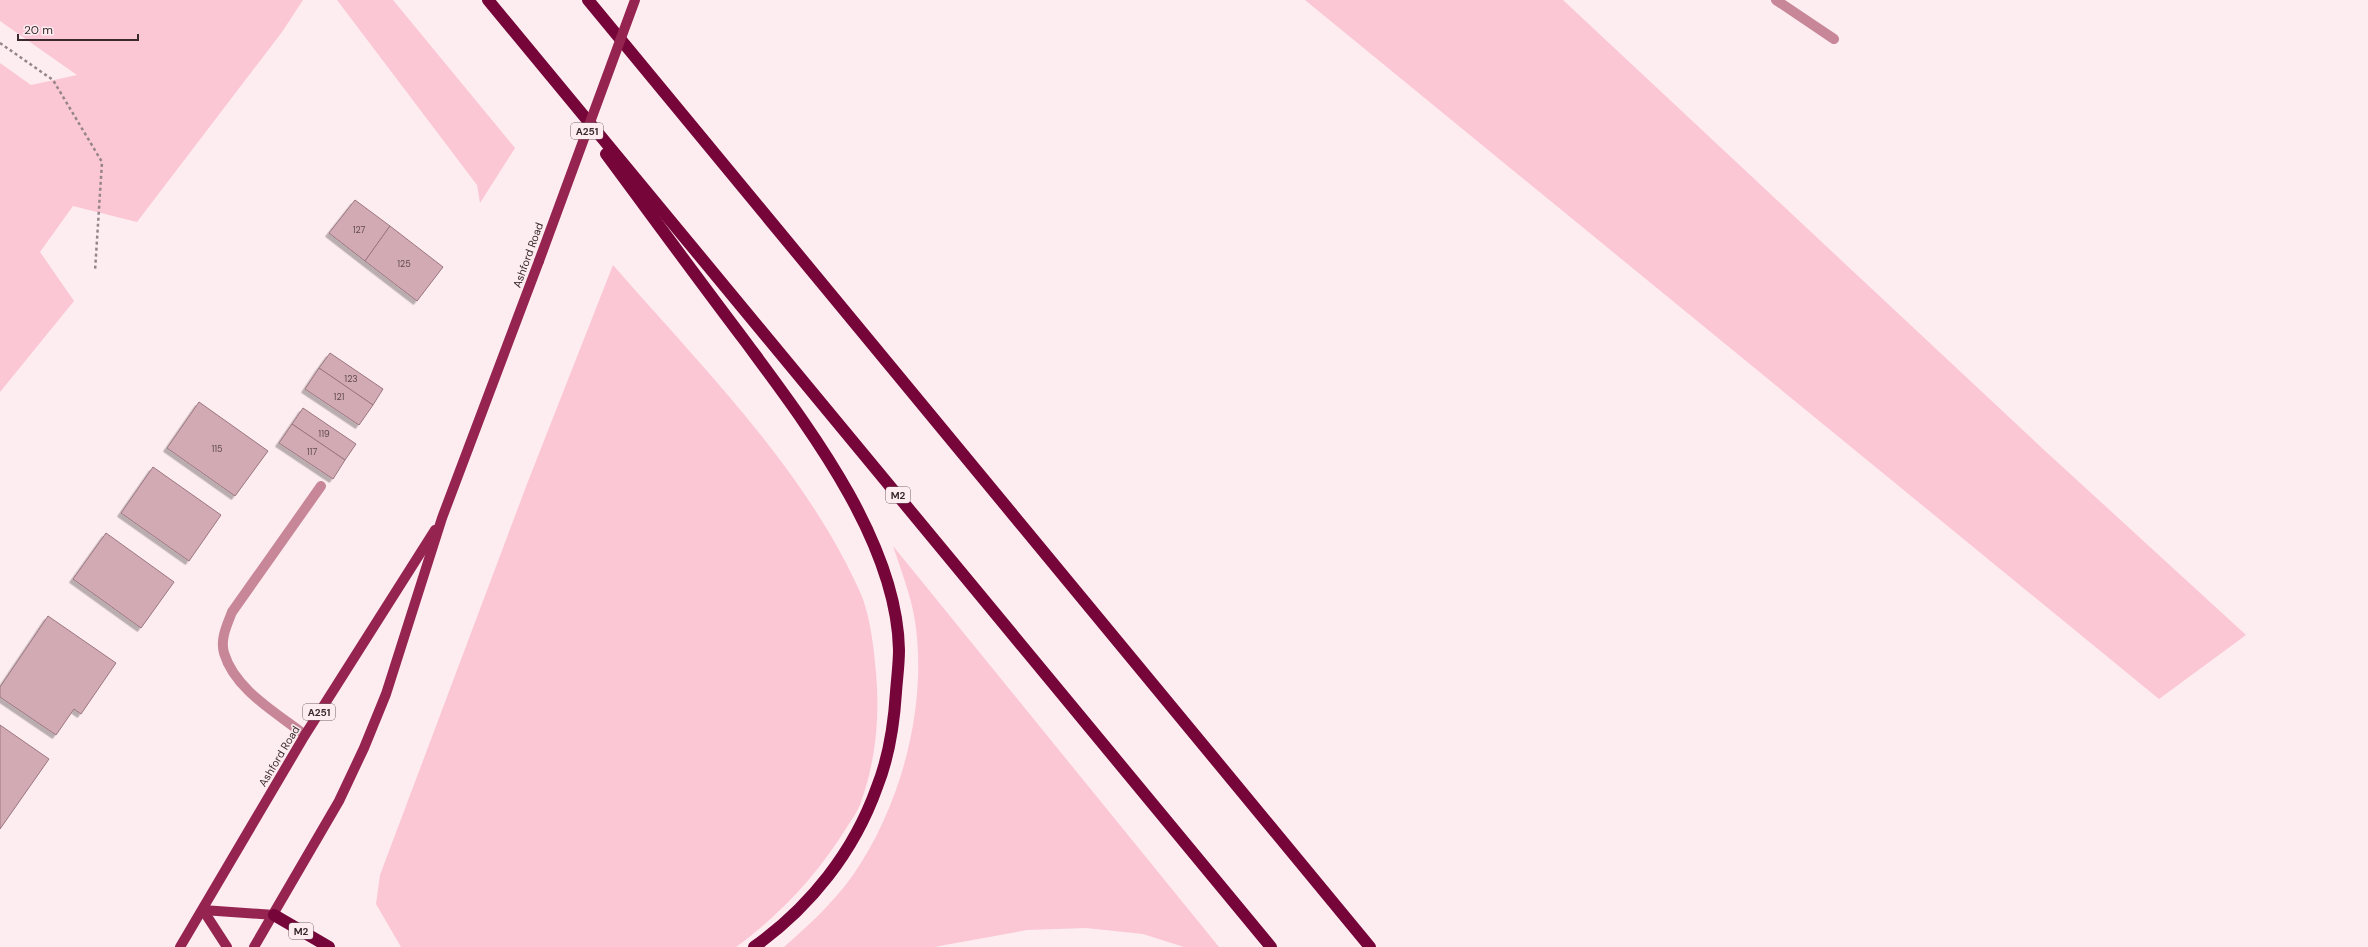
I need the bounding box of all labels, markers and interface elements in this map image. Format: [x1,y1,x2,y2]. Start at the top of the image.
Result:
scale bar [18,16,138,42]
text: 20 m [24,22,53,38]
road number: A251 [571,123,603,139]
street label: Ashford Road [510,220,546,290]
house number: 127 [353,224,366,236]
house number: 125 [397,258,411,270]
house number: 123 [344,373,358,385]
house number: 121 [334,391,345,403]
house number: 119 [318,428,330,440]
house number: 115 [211,443,223,455]
house number: 117 [307,446,317,458]
road number: M2 [886,487,910,503]
road number: A251 [303,704,335,720]
street label: Ashford Road [255,723,303,789]
road number: M2 [289,923,313,939]

